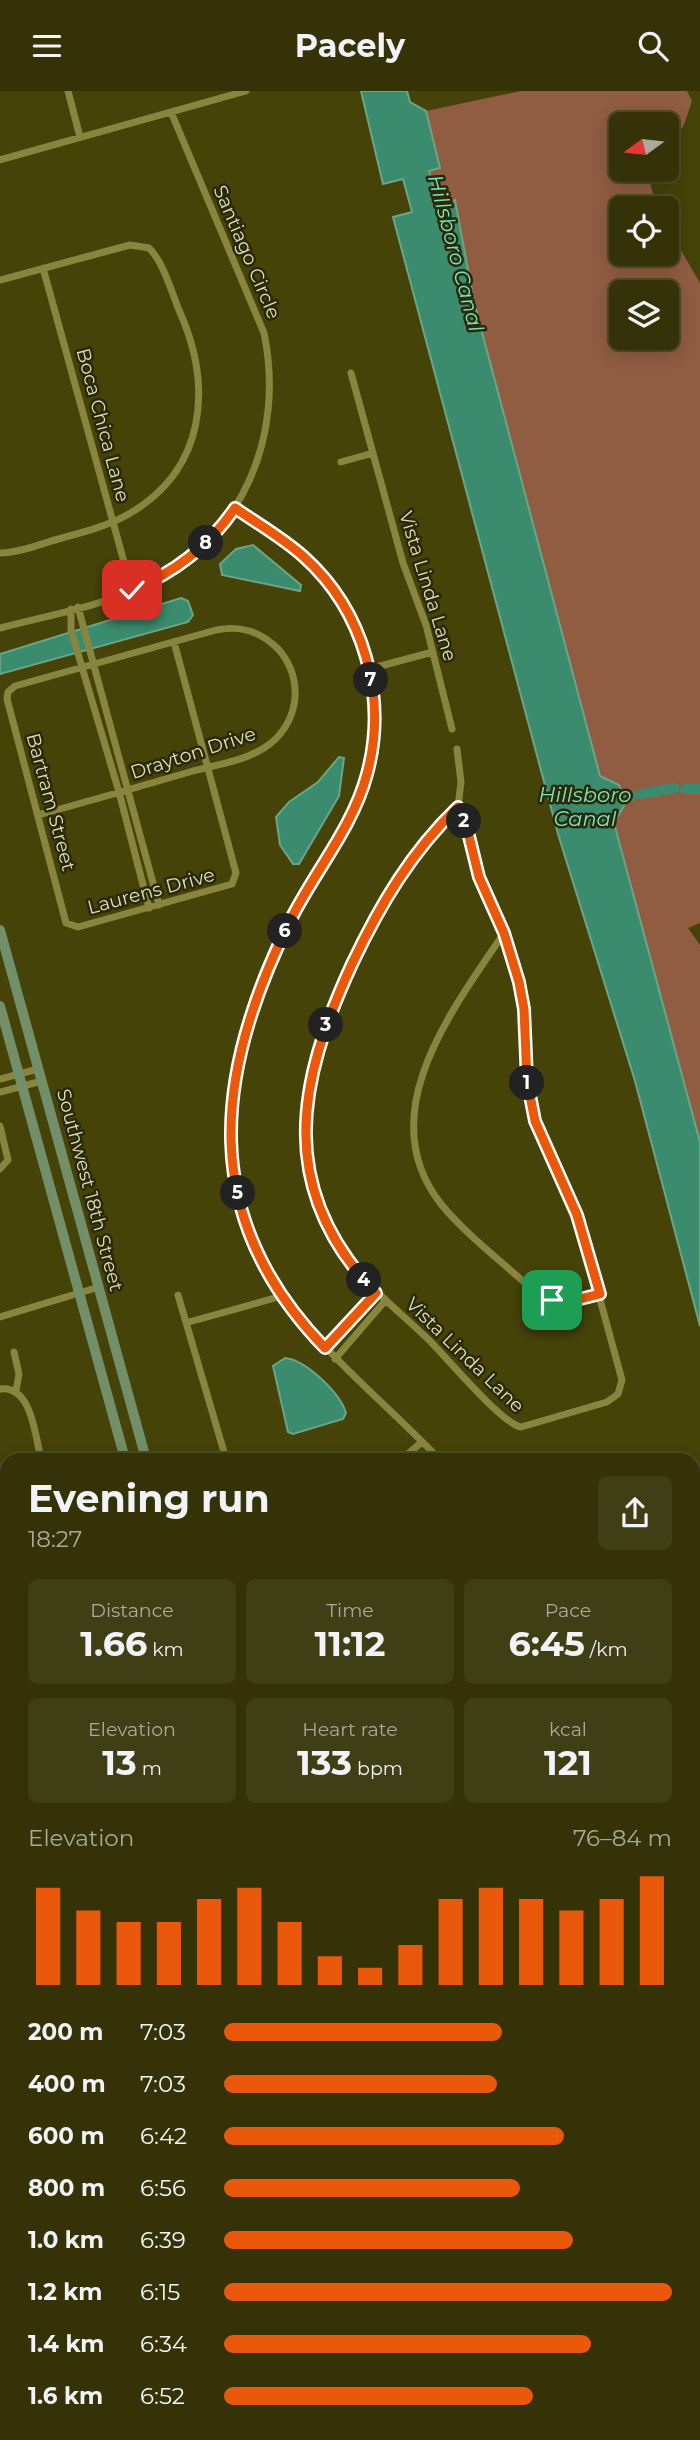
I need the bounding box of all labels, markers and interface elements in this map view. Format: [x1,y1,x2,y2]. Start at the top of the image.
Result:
text: Pacely [295,26,405,65]
icon: menu [28,27,66,65]
icon: search [634,27,672,65]
north arrow [609,112,679,182]
map controls [609,112,679,350]
water label: Hillsboro Canal [423,172,489,335]
street label: Santiago Circle [209,182,285,322]
button: locate [609,196,679,266]
button: layers [609,280,679,350]
street label: Boca Chica Lane [71,346,135,504]
street label: Vista Linda Lane [394,508,462,664]
pin: 8 [188,525,224,561]
text: 8 [199,531,212,554]
pin [102,560,162,620]
icon: check [113,571,151,609]
pin: 7 [354,663,388,697]
text: 7 [365,668,376,691]
street label: Drayton Drive [127,722,259,784]
street label: Bartram Street [22,731,81,874]
water label: Hillsboro Canal [539,782,632,831]
pin: 2 [447,803,482,839]
text: 2 [458,809,469,832]
street label: Laurens Drive [85,863,217,919]
pin: 6 [268,913,302,949]
text: 6 [278,919,291,942]
pin: 3 [308,1007,344,1042]
text: 3 [320,1013,331,1036]
pin: 1 [510,1065,544,1101]
text: 1 [523,1071,530,1094]
street label: Southwest 18th Street [52,1086,128,1294]
pin: 5 [220,1175,256,1211]
text: 5 [232,1181,243,1204]
pin: 4 [346,1263,382,1297]
text: 4 [357,1268,370,1291]
pin [522,1270,582,1330]
icon: arrive [533,1281,571,1319]
street label: Vista Linda Lane [401,1293,529,1417]
text: Evening run [28,1475,270,1522]
button: share [598,1476,672,1550]
text: 18:27 [28,1525,82,1553]
text: Distance [90,1599,174,1622]
text: Time [326,1599,374,1622]
text: Pace [545,1599,591,1622]
text: 1.66 [80,1622,147,1665]
text: 11:12 [315,1622,385,1665]
text: 6:45 [508,1622,585,1665]
text: km [147,1638,184,1661]
text: /km [585,1638,628,1661]
text: Elevation [88,1718,176,1741]
text: Heart rate [302,1718,398,1741]
text: kcal [549,1718,587,1741]
text: 13 [102,1741,137,1784]
text: 133 [297,1741,352,1784]
text: 121 [544,1741,592,1784]
text: m [137,1757,162,1780]
text: bpm [352,1757,403,1780]
text: Elevation [28,1824,134,1852]
text: 76–84 m [573,1824,672,1852]
text: 200 m [28,2018,103,2046]
text: 7:03 [140,2018,186,2046]
text: 400 m [28,2070,106,2098]
text: 7:03 [140,2070,186,2098]
text: 600 m [28,2122,105,2150]
text: 6:42 [140,2122,187,2150]
text: 800 m [28,2174,105,2202]
text: 6:56 [140,2174,186,2202]
text: 1.0 km [28,2226,104,2254]
text: 6:39 [140,2226,186,2254]
text: 1.2 km [28,2278,102,2306]
text: 6:15 [140,2278,180,2306]
text: 1.4 km [28,2330,105,2358]
text: 6:34 [140,2330,187,2358]
text: 1.6 km [28,2382,103,2410]
text: 6:52 [140,2382,185,2410]

